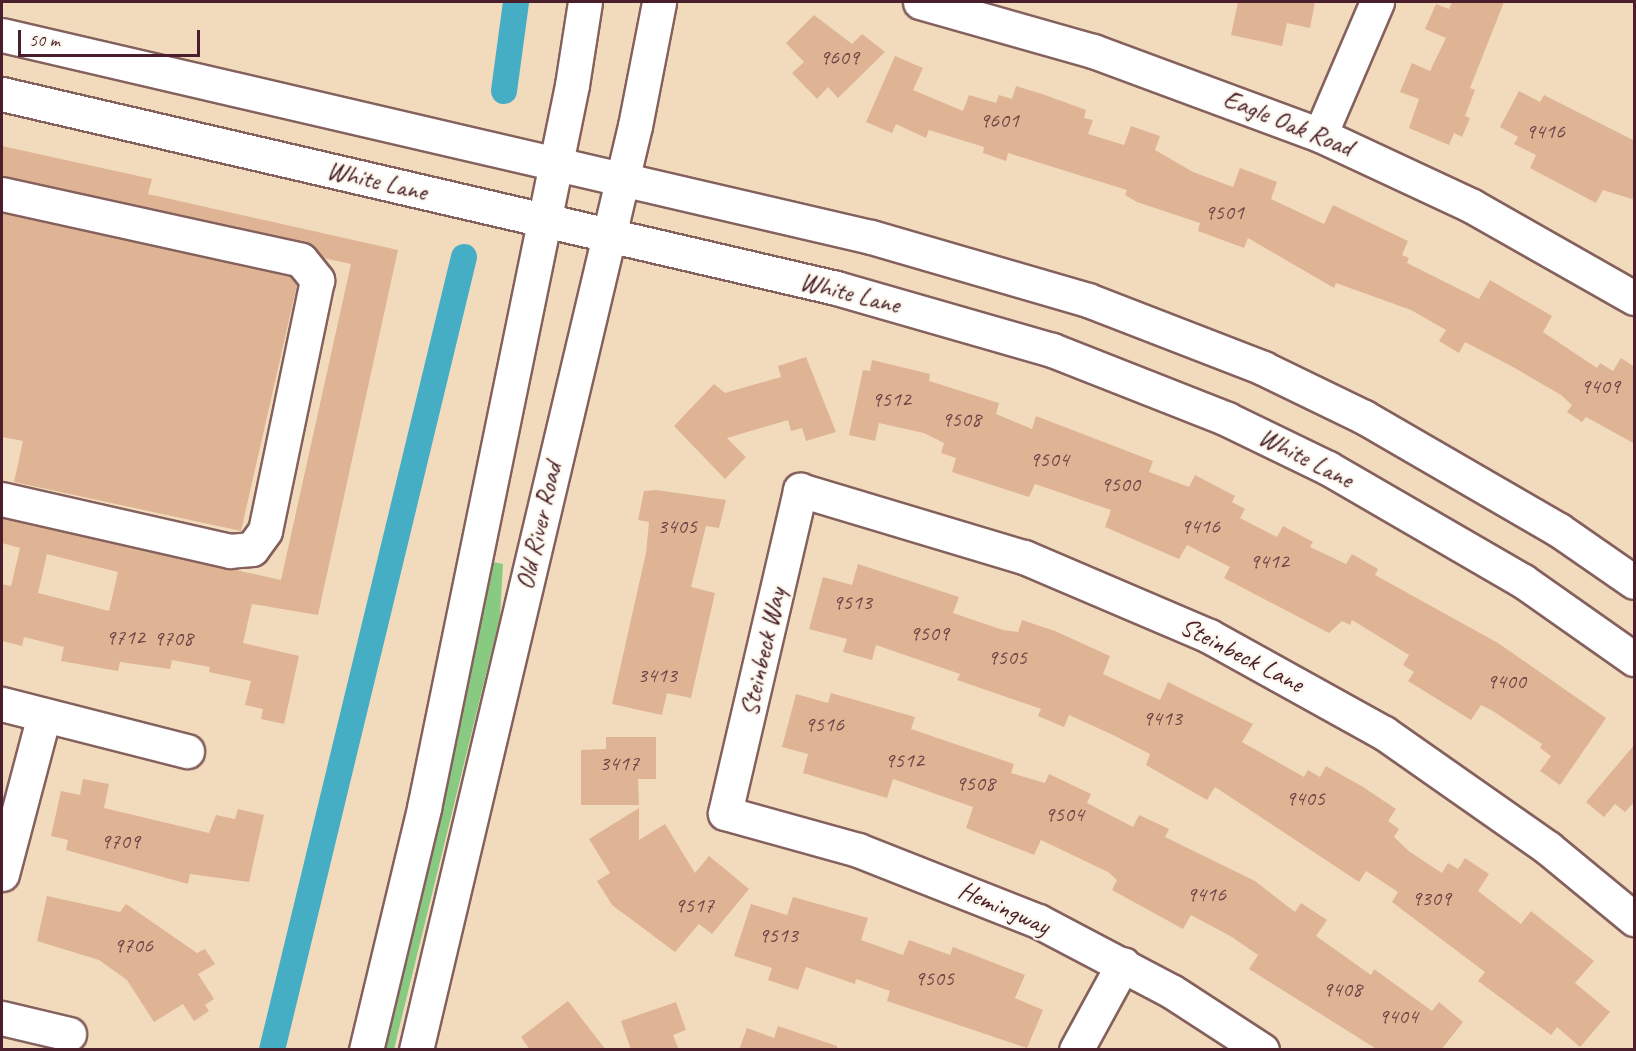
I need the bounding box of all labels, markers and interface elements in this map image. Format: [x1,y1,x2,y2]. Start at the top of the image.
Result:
scale bar [21,18,202,56]
text: 50 m [29,29,60,51]
house number: 9609 [819,45,859,71]
street label: Eagle Oak Road [1219,83,1357,163]
house number: 9601 [979,108,1019,134]
house number: 9416 [1525,119,1565,145]
street label: White Lane [324,154,430,208]
house number: 9501 [1204,200,1244,226]
street label: White Lane [797,265,903,321]
house number: 9409 [1580,374,1620,400]
house number: 9512 [871,387,911,413]
house number: 9508 [941,407,981,433]
street label: White Lane [1253,421,1359,495]
house number: 9504 [1029,447,1069,473]
street label: Old River Road [509,459,569,593]
house number: 9500 [1100,472,1140,498]
house number: 3405 [657,514,697,540]
house number: 9416 [1180,514,1220,540]
house number: 9412 [1249,549,1289,575]
street label: Steinbeck Way [733,585,793,719]
house number: 9513 [832,590,872,616]
street label: Steinbeck Lane [1175,611,1309,699]
house number: 9509 [909,621,949,647]
house number: 9712 [105,625,145,651]
house number: 9708 [153,626,193,652]
house number: 9505 [987,645,1027,671]
house number: 3413 [637,663,677,689]
house number: 9400 [1486,669,1526,695]
house number: 9413 [1142,706,1182,732]
house number: 9516 [804,712,844,738]
house number: 9512 [884,748,924,774]
house number: 3417 [599,751,639,777]
house number: 9508 [955,771,995,797]
house number: 9405 [1285,786,1325,812]
house number: 9504 [1044,802,1084,828]
house number: 9709 [100,829,140,855]
street label: Hemingway [954,874,1054,942]
house number: 9416 [1186,882,1226,908]
house number: 9309 [1411,886,1451,912]
house number: 9517 [674,893,714,919]
house number: 9513 [758,923,798,949]
house number: 9706 [113,933,153,959]
house number: 9505 [914,966,954,992]
house number: 9408 [1322,977,1362,1003]
house number: 9404 [1378,1004,1418,1030]

